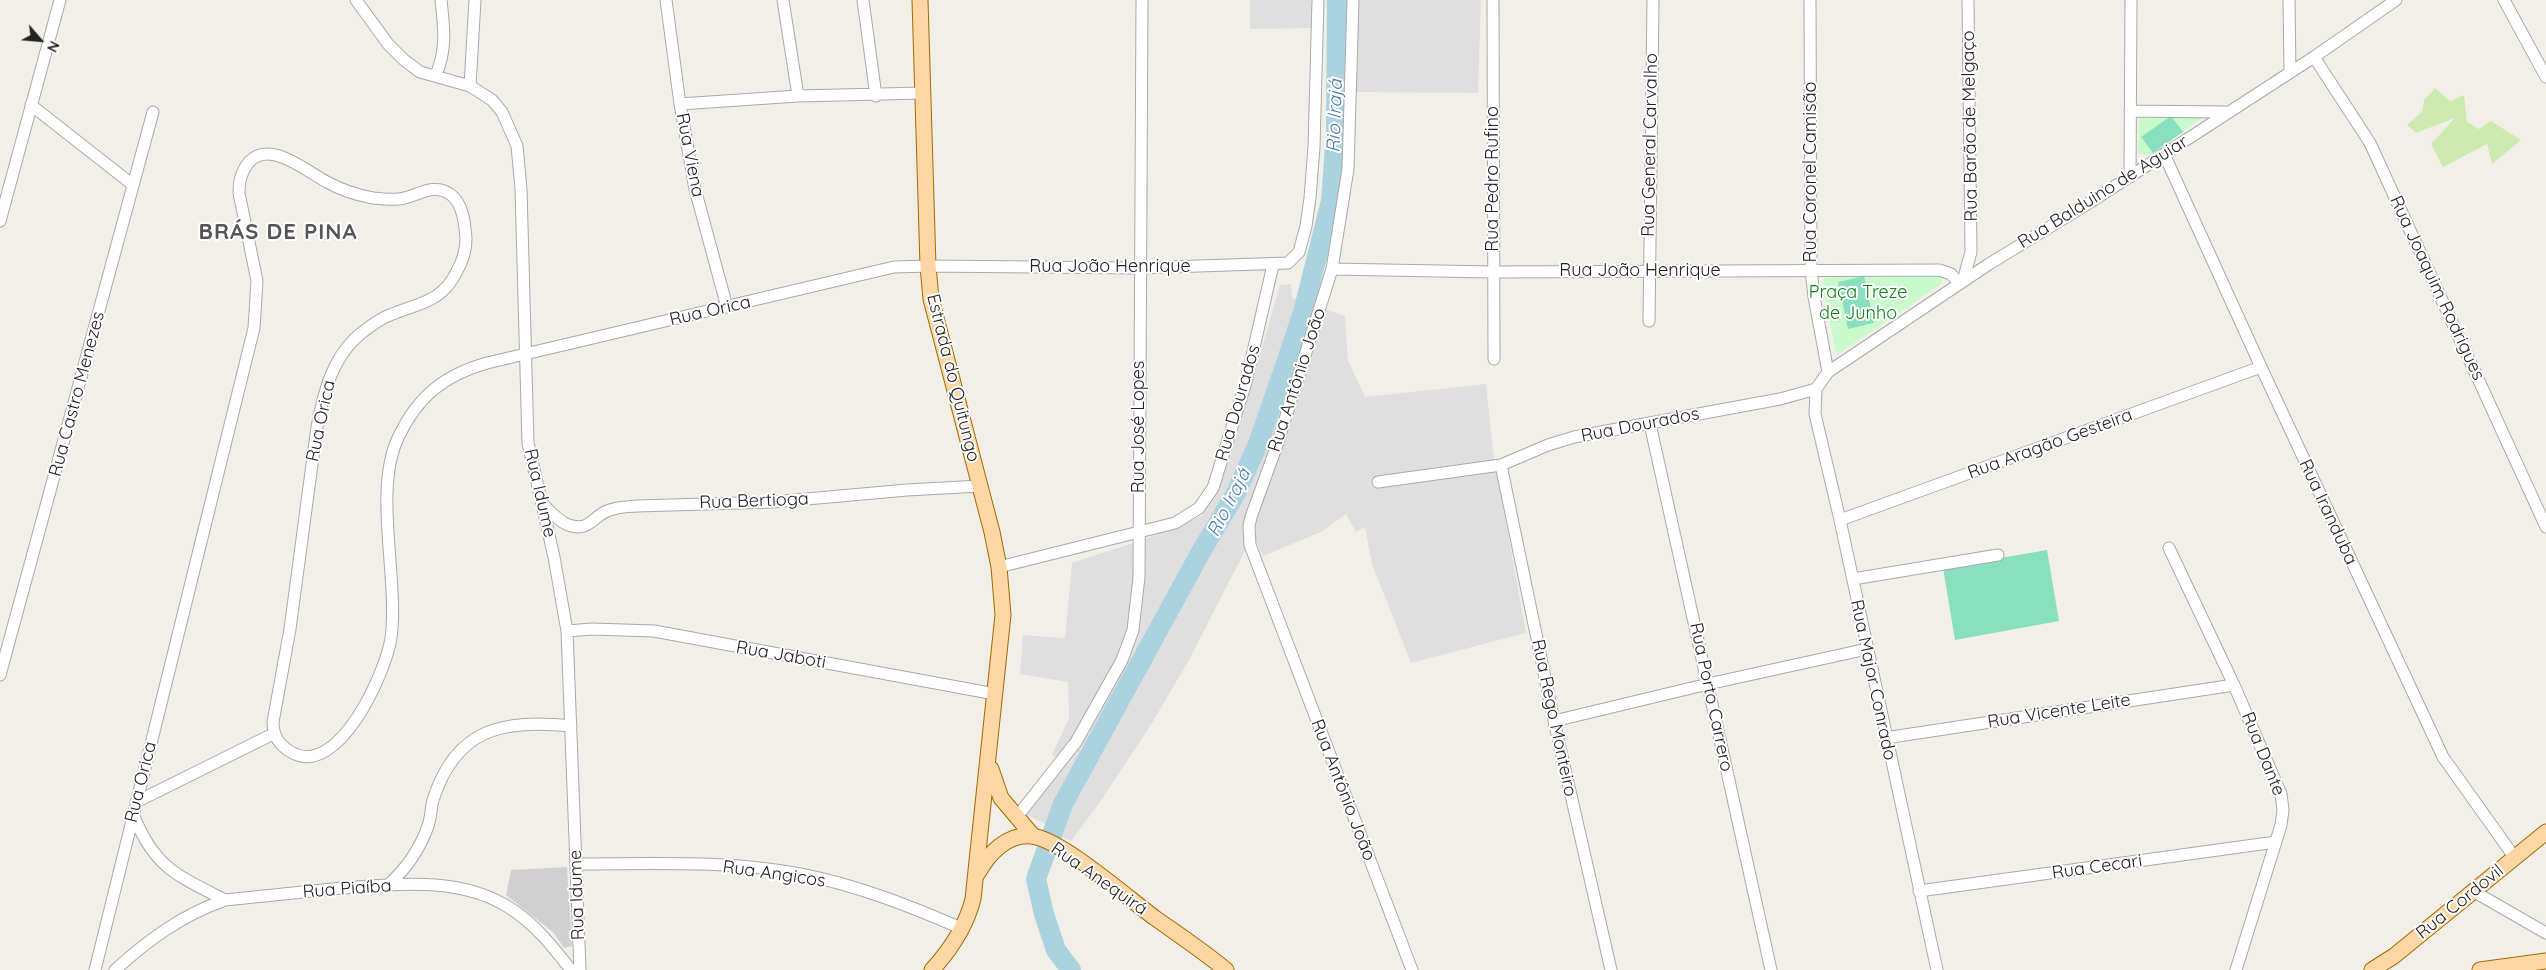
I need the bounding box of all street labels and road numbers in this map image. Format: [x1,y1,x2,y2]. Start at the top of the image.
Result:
street label: Rua Barão de Melgaço [1958,30,1982,222]
street label: Rua General Carvalho [1638,53,1662,237]
street label: Rua Coronel Camisão [1800,82,1822,262]
street label: Rua Pedro Rufino [1482,106,1504,252]
street label: Rua Viena [671,111,709,199]
street label: Rua Balduino de Aguiar [2014,131,2192,253]
street label: Rua Joaquim Rodrigues [2385,192,2489,384]
street label: Rua João Henrique [1029,256,1191,278]
street label: Rua João Henrique [1559,260,1721,282]
street label: Rua Orica [667,291,753,331]
street label: Estrada do Quitungo [922,292,984,464]
street label: Rua Antônio João [1264,305,1330,455]
street label: Rua Castro Menezes [45,309,109,479]
street label: Rua Dourados [1211,342,1265,464]
street label: Rua José Lopes [1128,361,1150,493]
street label: Rua Orica [302,378,340,464]
street label: Rua Dourados [1579,403,1701,447]
street label: Rua Aragão Gesteira [1965,404,2135,484]
street label: Rua Idume [519,446,561,540]
street label: Rua Iranduba [2294,456,2362,568]
street label: Rua Bertioga [699,488,809,514]
street label: Rua Major Conrado [1845,598,1901,762]
street label: Rua Porto Carrero [1685,621,1737,773]
street label: Rua Jaboti [734,636,828,674]
street label: Rua Rego Monteiro [1527,637,1581,799]
street label: Rua Vicente Leite [1986,689,2132,733]
street label: Rua Dante [2236,709,2290,799]
street label: Rua Antônio João [1306,716,1380,864]
street label: Rua Orica [121,739,161,825]
street label: Rua Anequirá [1047,838,1151,920]
street label: Rua Idume [565,849,589,941]
street label: Rua Cecari [2050,850,2144,884]
street label: Rua Angicos [721,856,827,892]
street label: Rua Cordovil [2412,860,2508,944]
street label: Rua Piaíba [302,875,392,903]

